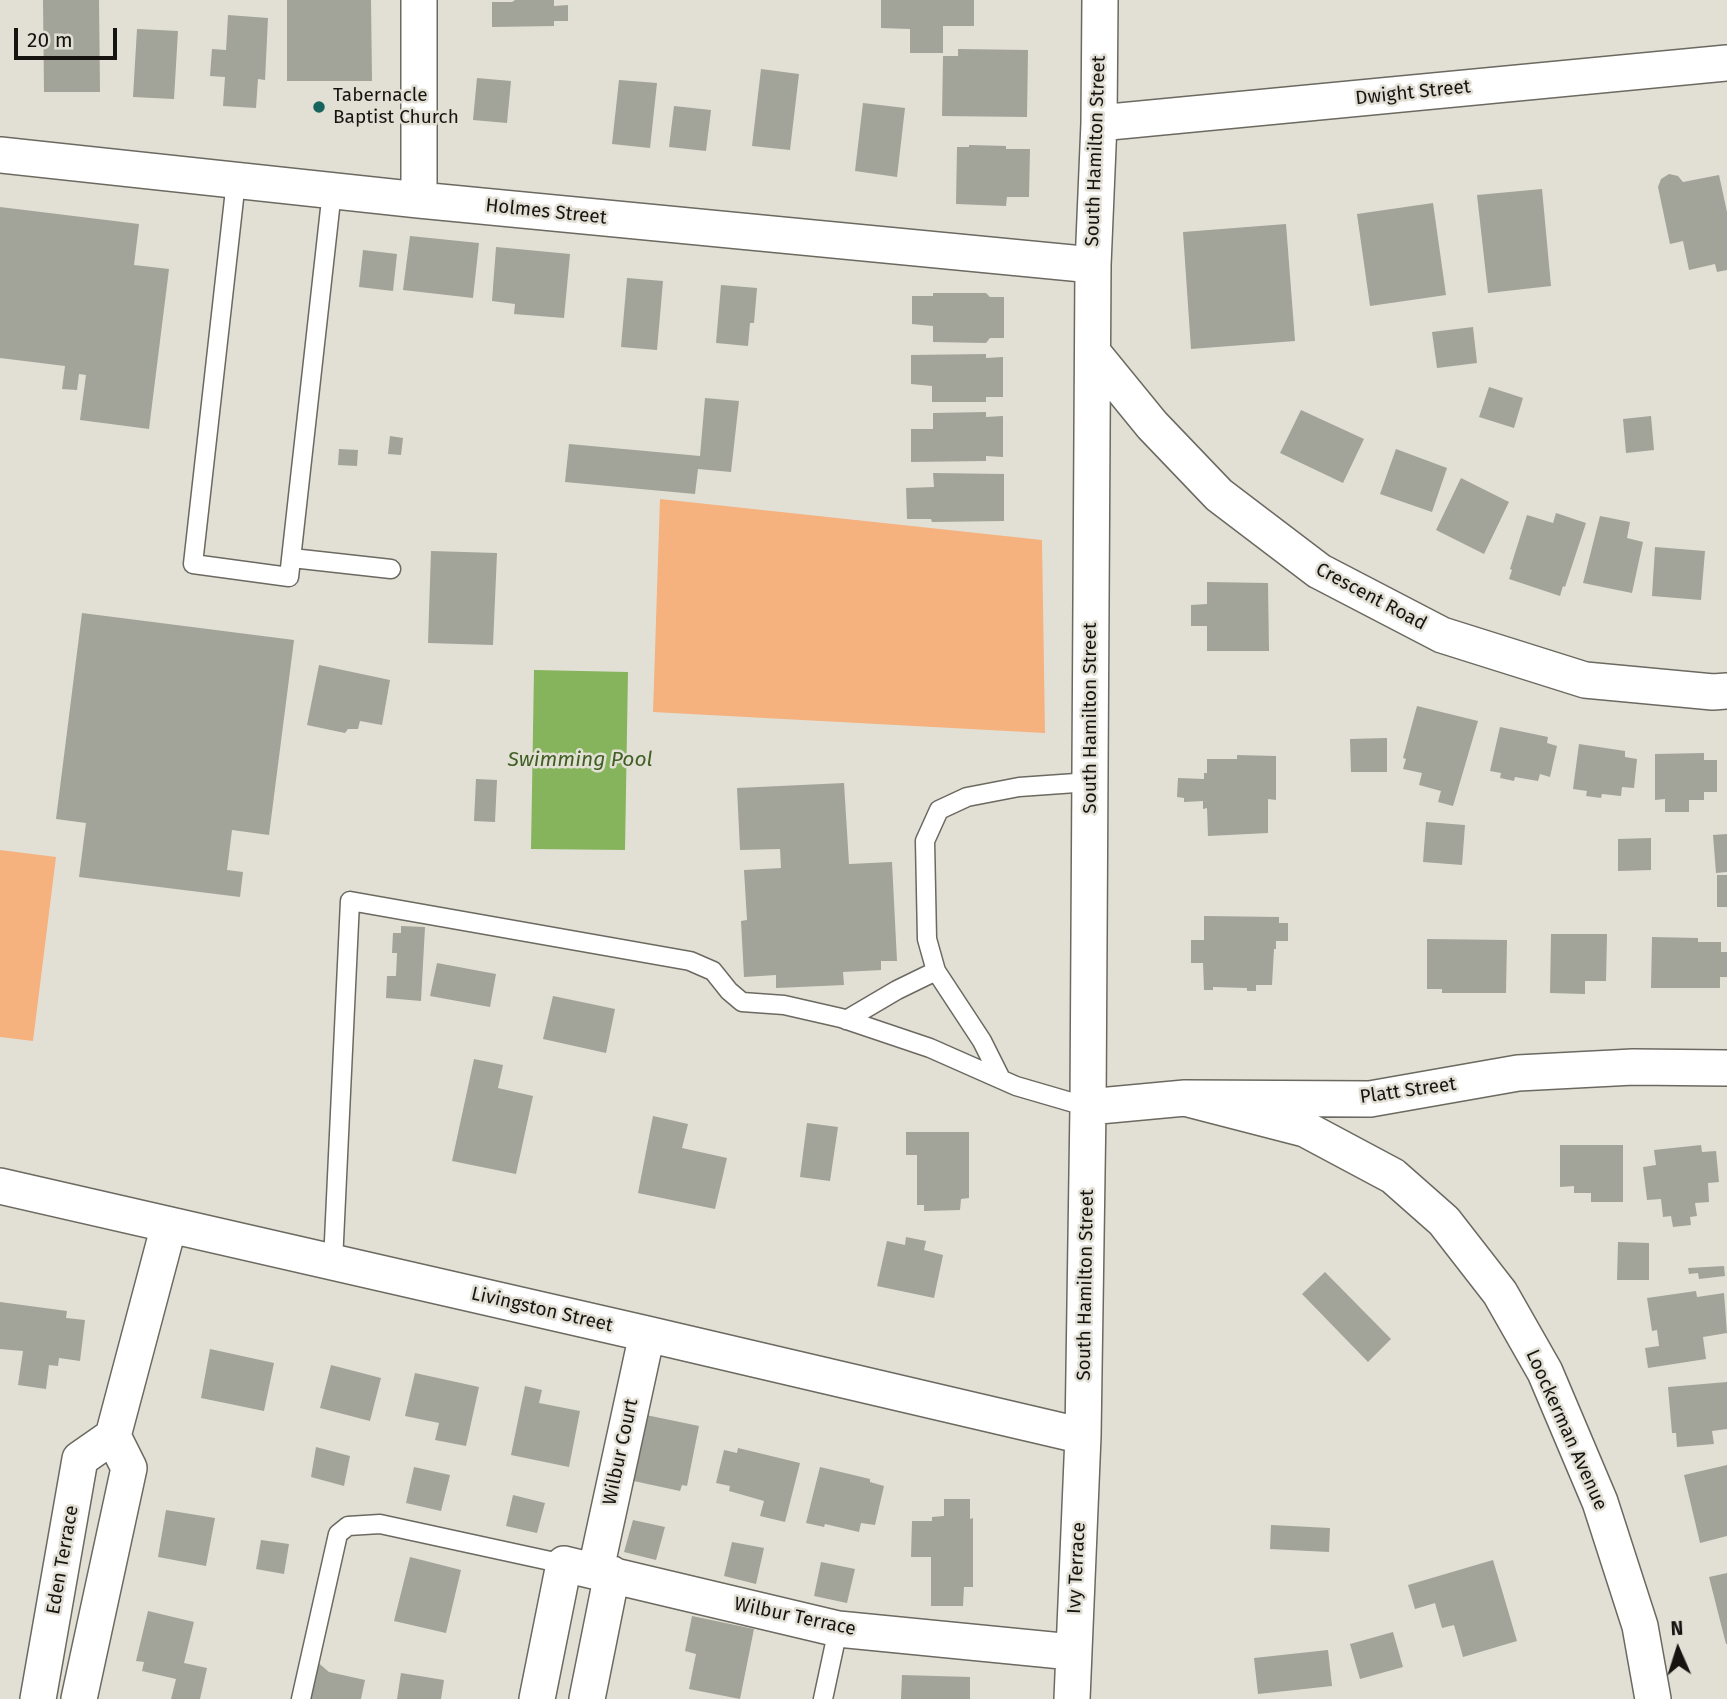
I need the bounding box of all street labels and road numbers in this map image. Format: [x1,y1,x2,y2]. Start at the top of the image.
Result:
street label: South Hamilton Street [1081,55,1111,247]
street label: Dwight Street [1354,76,1472,110]
street label: Holmes Street [484,194,608,230]
street label: Crescent Road [1312,558,1430,636]
street label: South Hamilton Street [1080,622,1102,814]
street label: Platt Street [1358,1073,1458,1109]
street label: South Hamilton Street [1073,1189,1099,1381]
street label: Livingston Street [469,1283,615,1337]
street label: Loockerman Avenue [1520,1346,1612,1514]
street label: Wilbur Court [599,1397,643,1507]
street label: Eden Terrace [42,1504,84,1616]
street label: Ivy Terrace [1063,1522,1091,1614]
street label: Wilbur Terrace [732,1593,858,1641]

